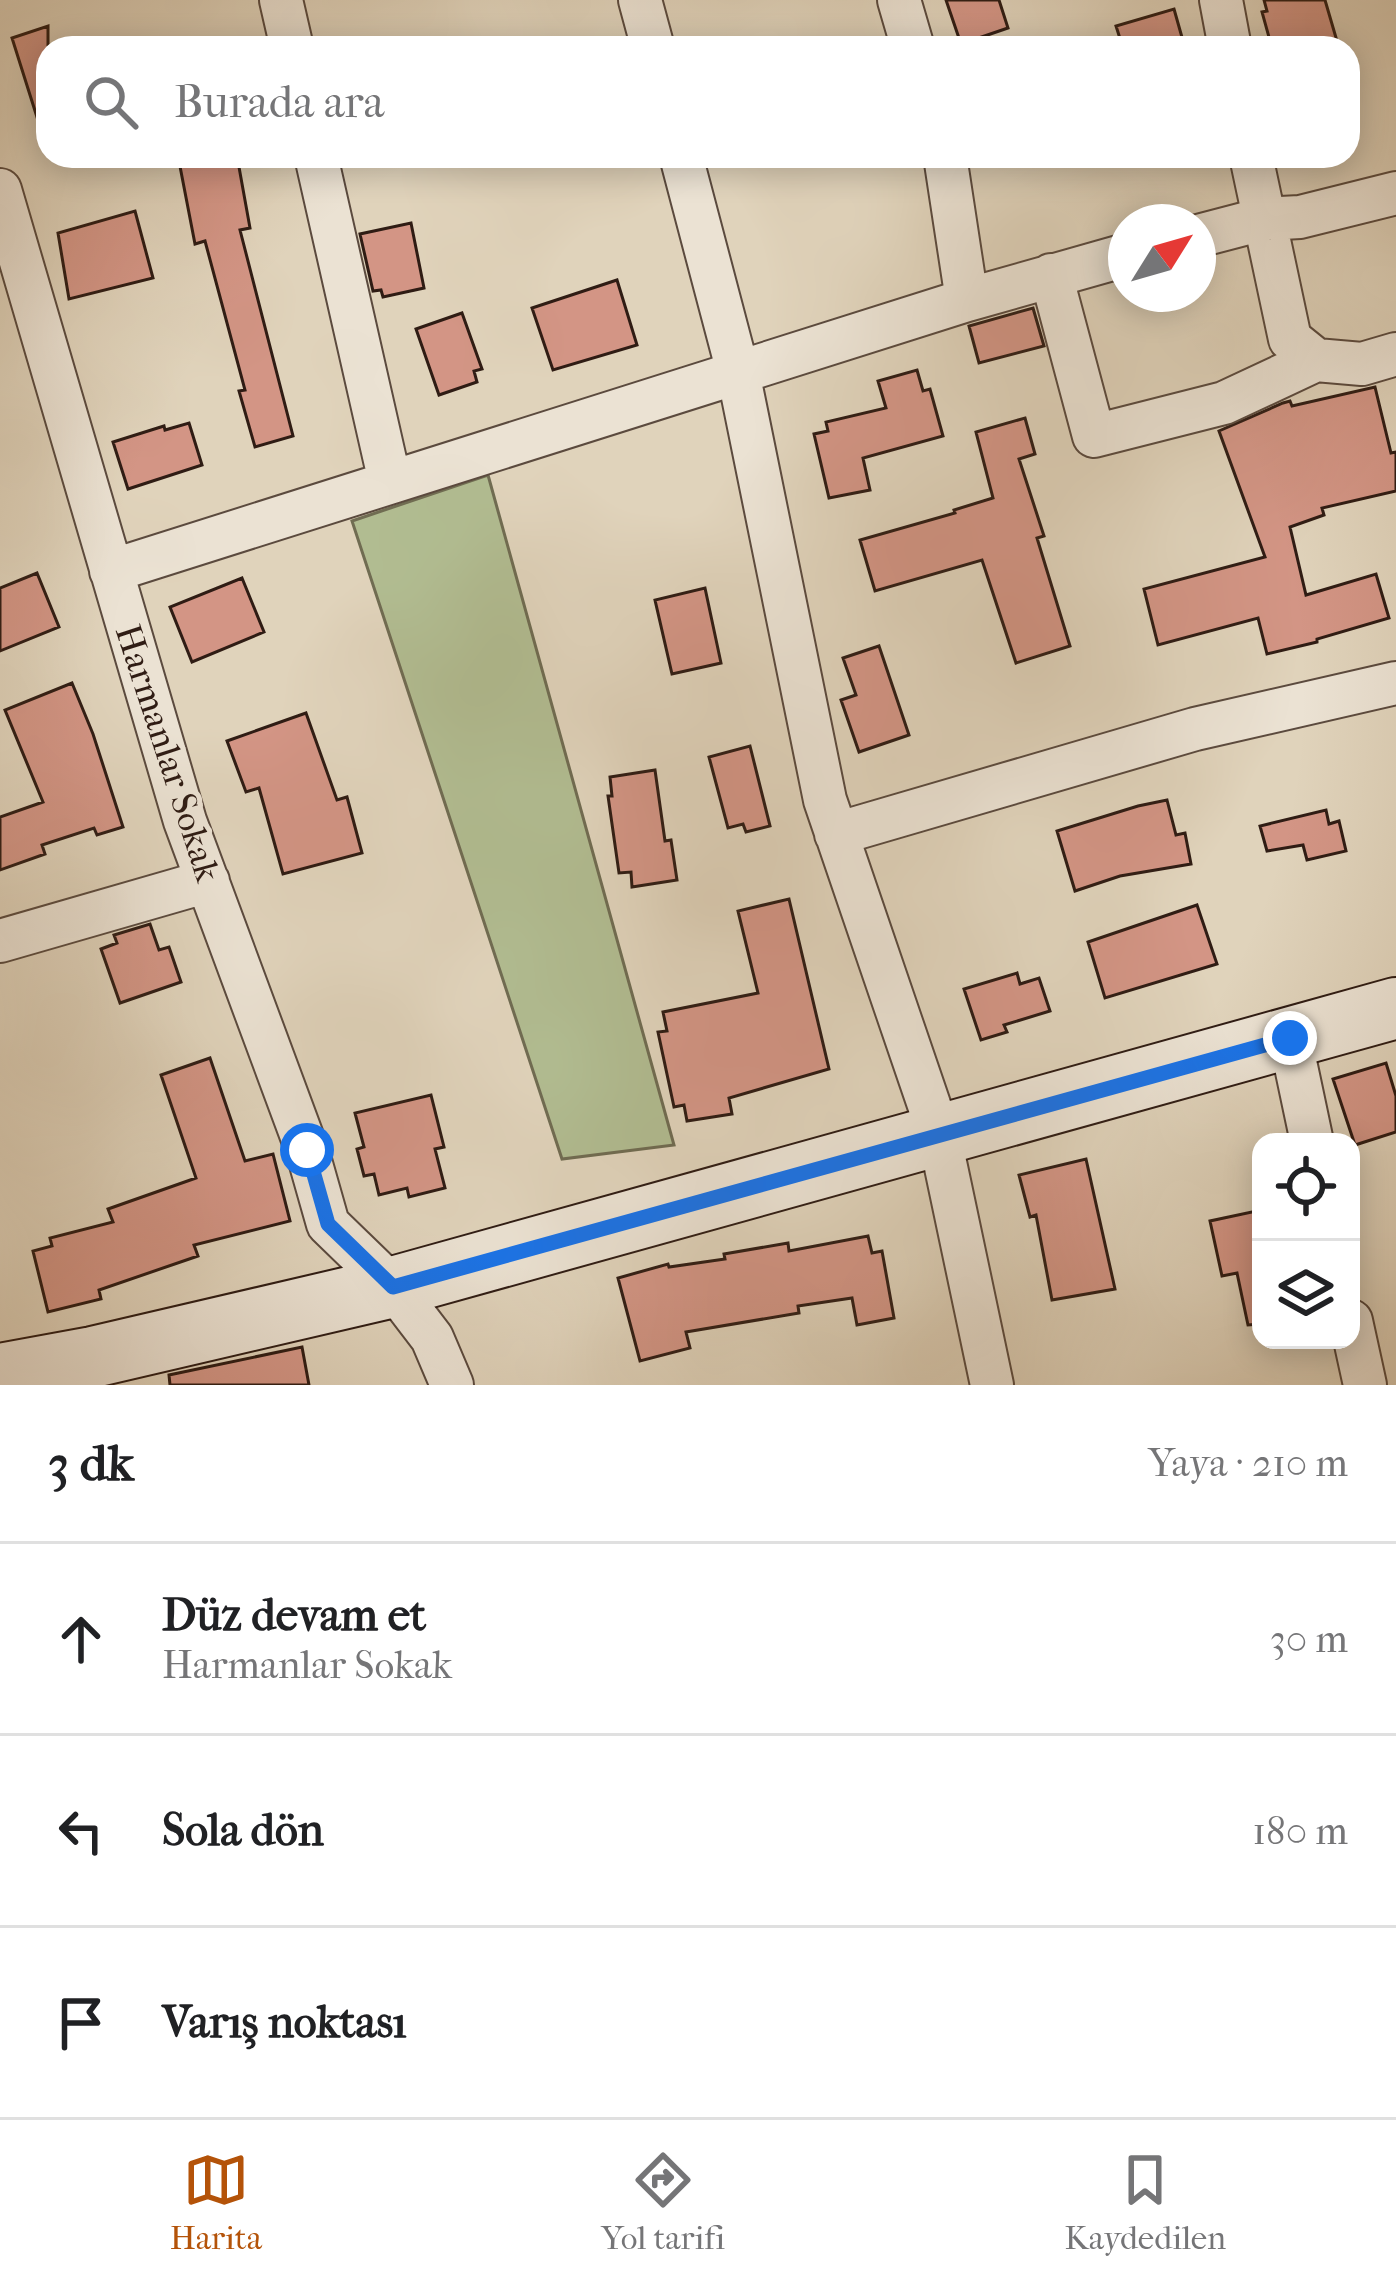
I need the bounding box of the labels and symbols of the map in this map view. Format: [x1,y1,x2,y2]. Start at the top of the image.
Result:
north arrow [1108,204,1216,312]
street label: Harmanlar Sokak [107,619,229,887]
route end [1263,1011,1317,1065]
route start [280,1123,334,1177]

